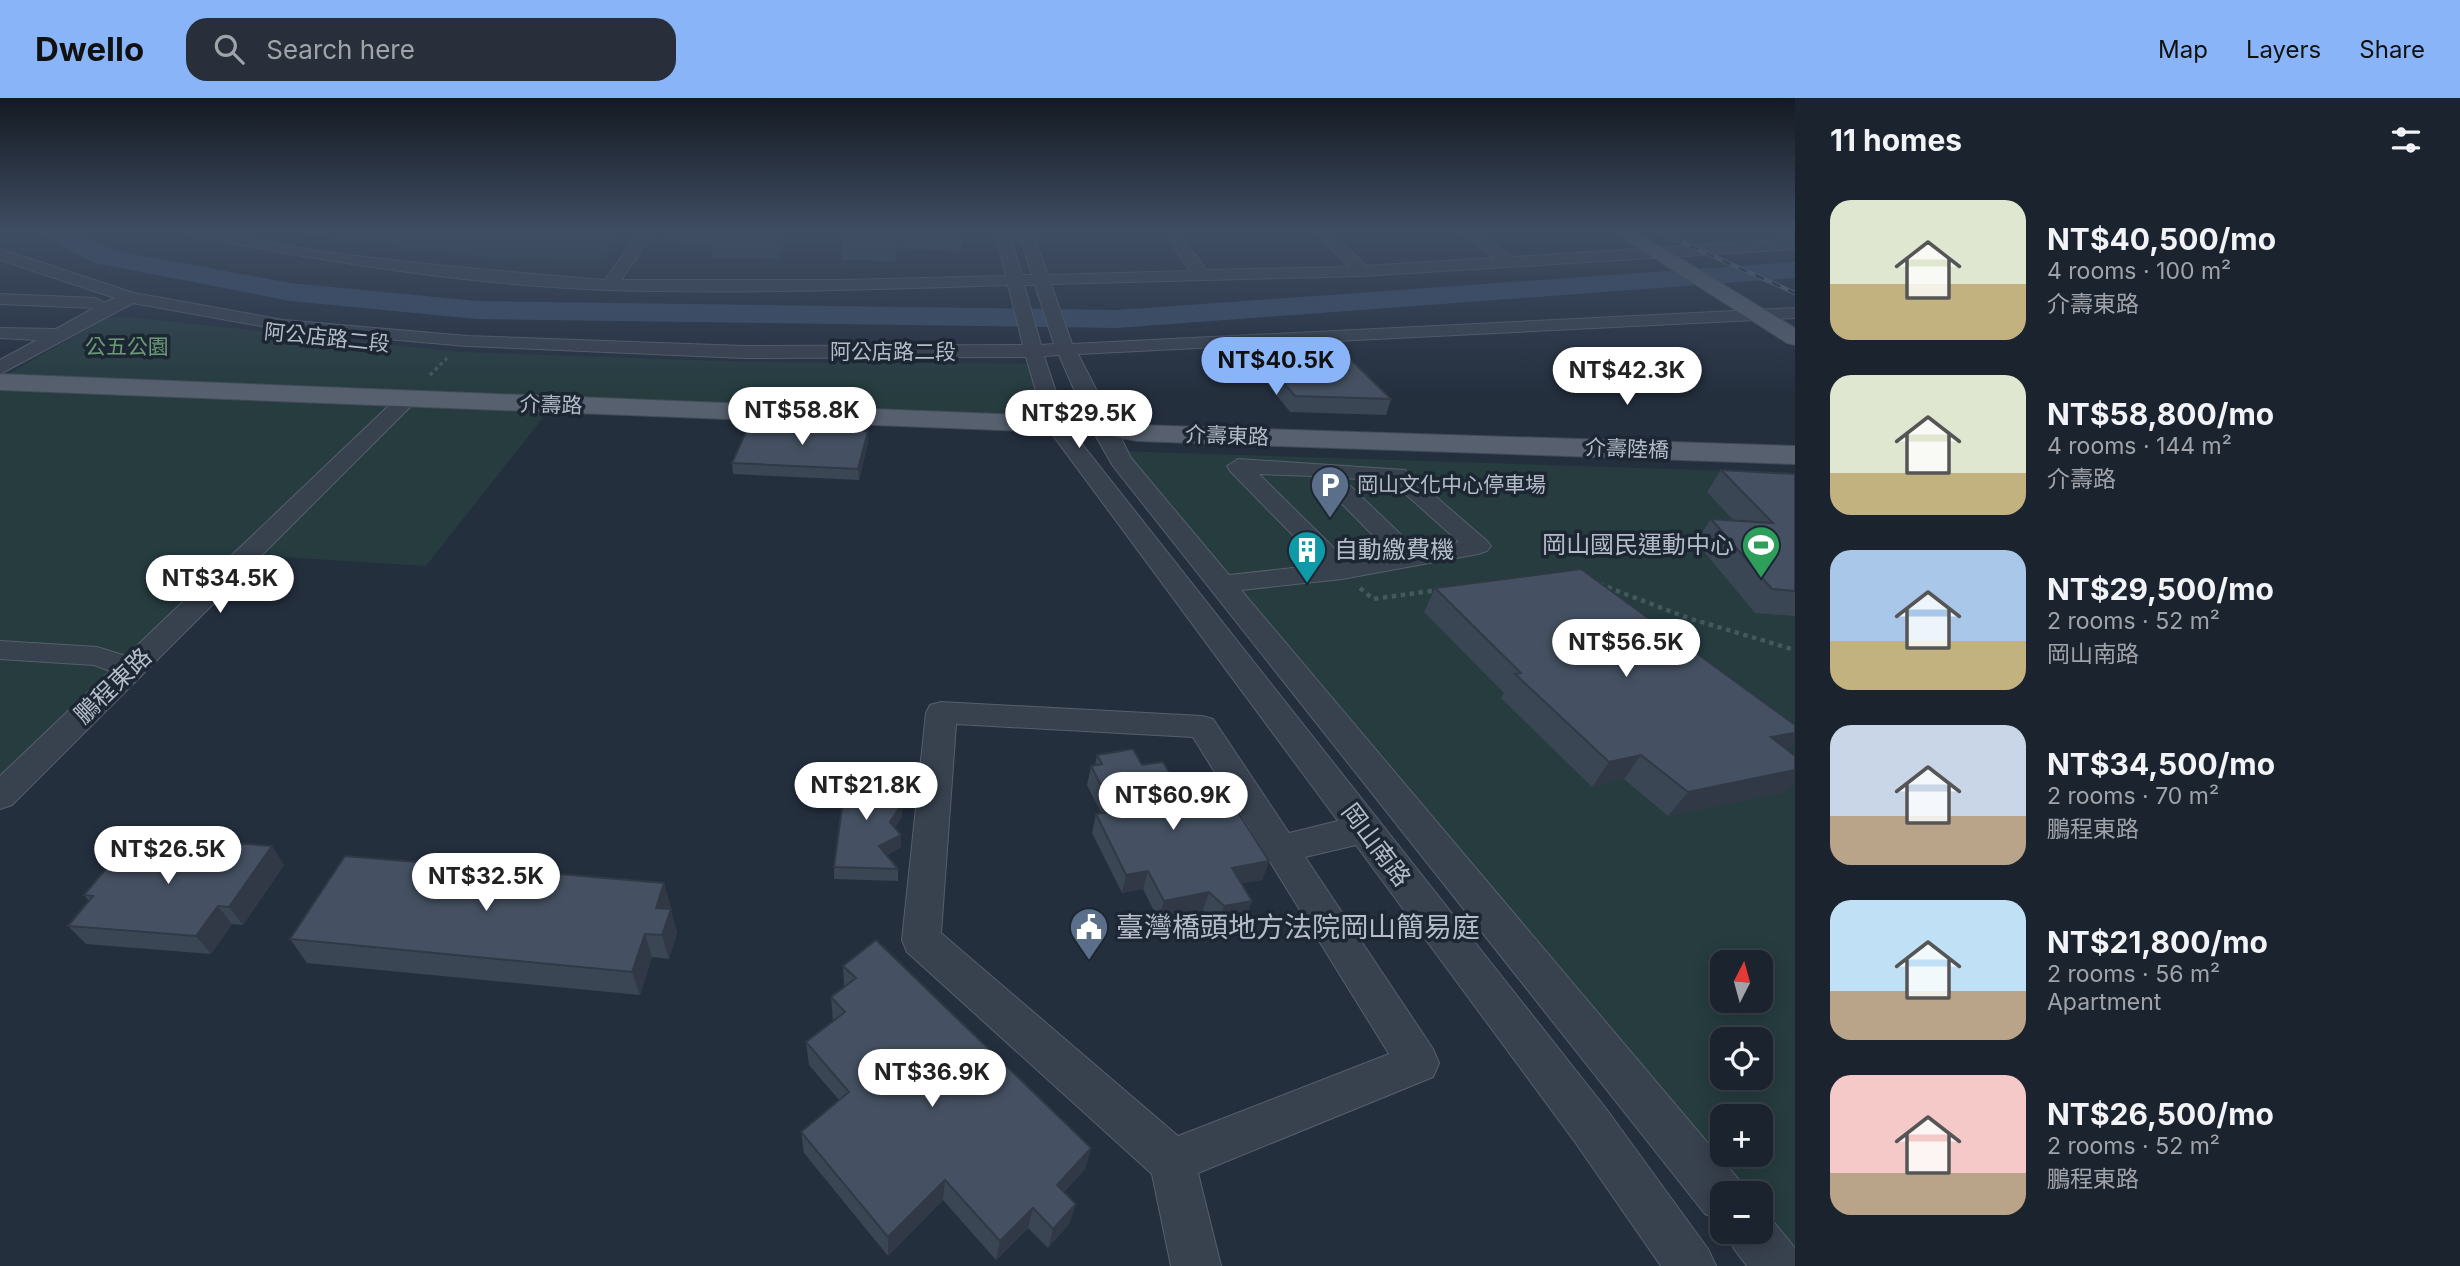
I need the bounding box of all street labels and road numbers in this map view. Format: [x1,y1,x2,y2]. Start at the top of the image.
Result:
street label: 阿公店路二段 [263,318,391,357]
street label: 阿公店路二段 [830,339,956,364]
street label: 介壽路 [519,391,583,418]
street label: 介壽東路 [1185,422,1269,449]
street label: 介壽陸橋 [1585,435,1669,462]
street label: 鵬程東路 [68,642,157,729]
street label: 岡山南路 [1336,798,1417,892]

